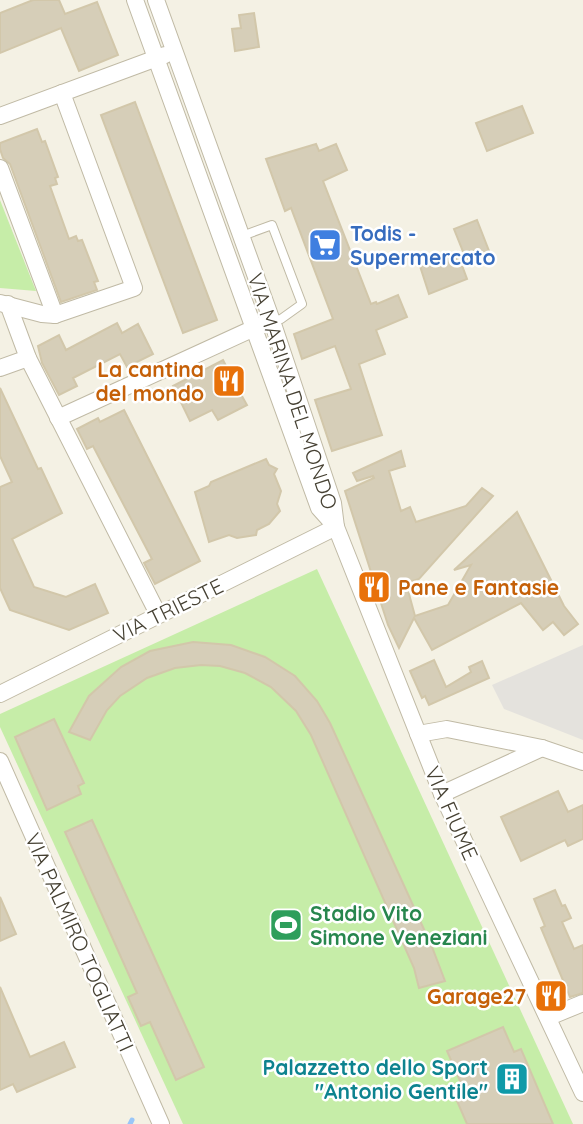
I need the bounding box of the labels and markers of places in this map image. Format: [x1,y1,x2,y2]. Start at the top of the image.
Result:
place label: Todis - Supermercato [350,220,496,270]
supermarket icon: Todis - Supermercato [306,226,344,264]
place label: La cantina del mondo [96,356,204,406]
restaurant icon: La cantina del mondo [210,362,248,400]
restaurant icon: Pane e Fantasie [355,568,393,606]
place label: Pane e Fantasie [398,574,559,600]
place label: Stadio Vito Simone Veneziani [310,900,488,950]
sports icon: Stadio Vito Simone Veneziani [267,906,305,944]
restaurant icon: Garage27 [532,977,570,1015]
place label: Garage27 [427,983,526,1009]
place label: Palazzetto dello Sport "Antonio Gentile" [263,1054,488,1104]
building icon: Palazzetto dello Sport "Antonio Gentile" [493,1060,531,1098]

